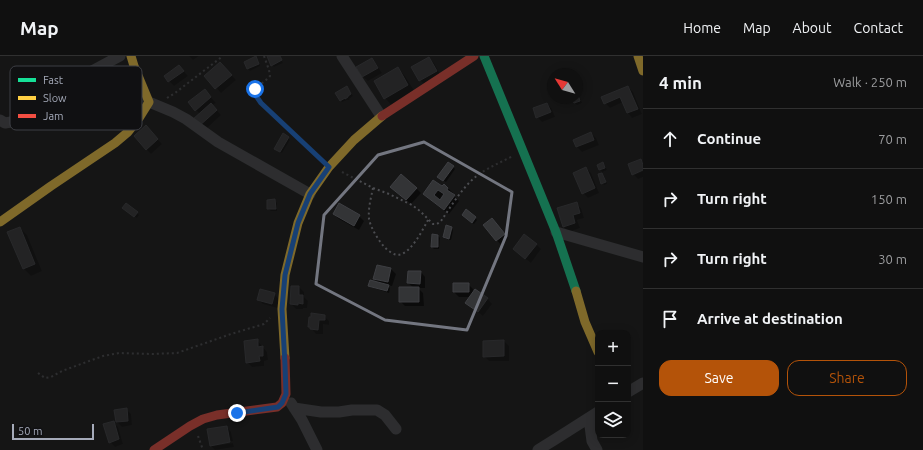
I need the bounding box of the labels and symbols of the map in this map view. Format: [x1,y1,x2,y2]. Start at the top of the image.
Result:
legend [10,66,142,130]
north arrow [547,68,583,104]
text: Fast [43,74,64,86]
route start [246,80,264,98]
text: Slow [43,92,67,104]
text: Jam [43,110,64,122]
route end [228,404,246,422]
scale bar [12,422,94,441]

